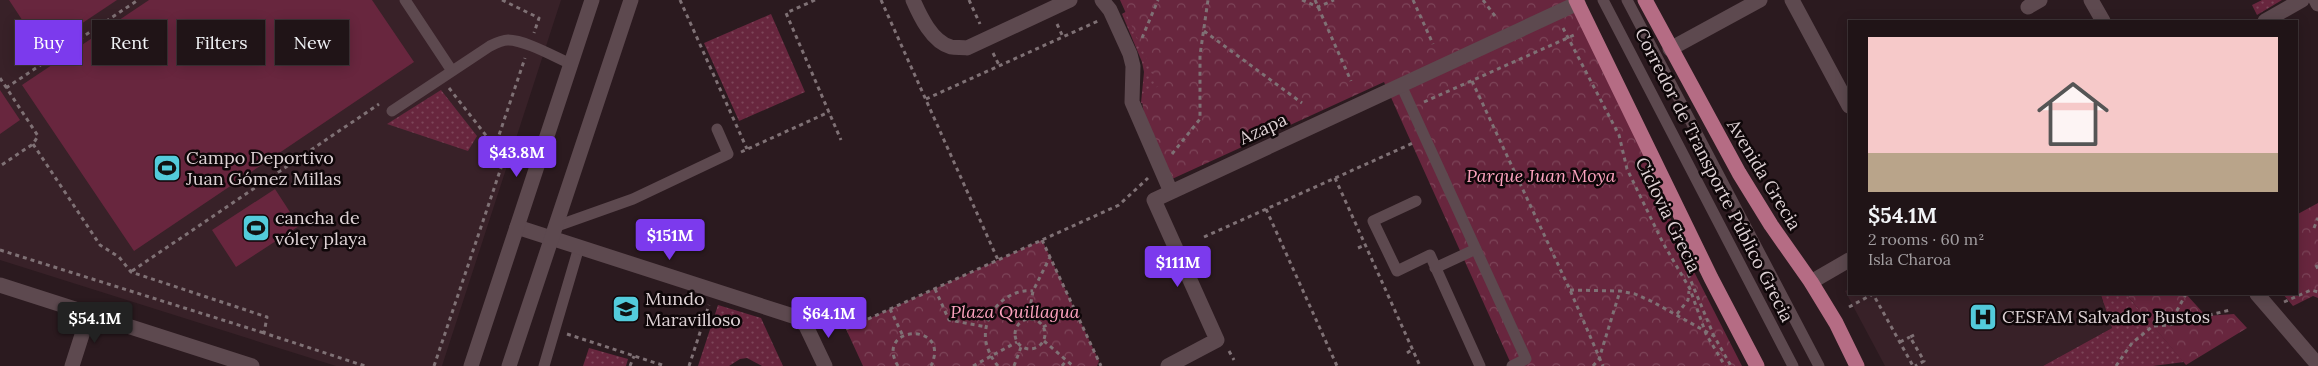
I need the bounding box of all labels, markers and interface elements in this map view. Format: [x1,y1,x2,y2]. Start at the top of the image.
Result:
chip: Buy [15,20,82,65]
chip: Rent [92,20,167,65]
chip: Filters [177,20,265,65]
chip: New [275,20,349,65]
street label: Corredor de Transporte Público Grecia [1630,24,1799,326]
icon: home [2028,69,2118,159]
street label: Azapa [1234,107,1290,150]
street label: Avenida Grecia [1722,114,1807,234]
pin: $43.8M [476,136,558,178]
text: $43.8M [489,142,545,162]
place label: Campo Deportivo Juan Gómez Millas [185,146,341,190]
sports icon: Campo Deportivo Juan Gómez Millas [152,153,182,183]
street label: Ciclovia Grecia [1631,153,1706,276]
park label: Parque Juan Moya [1466,164,1616,187]
text: $54.1M [1868,202,1937,229]
place label: cancha de vóley playa [275,206,367,250]
sports icon: cancha de vóley playa [241,213,271,243]
pin: $151M [635,218,705,261]
text: $151M [647,225,693,245]
text: 2 rooms · 60 m² [1868,229,1984,249]
pin: $111M [1143,246,1213,288]
text: Isla Charoa [1868,249,1951,269]
text: $111M [1156,252,1200,272]
place label: Mundo Maravilloso [645,287,741,331]
school or university icon: Mundo Maravilloso [611,294,641,324]
pin: $64.1M [788,296,870,339]
park label: Plaza Quillagua [950,300,1080,323]
pin: $54.1M [54,302,136,344]
hospital icon: CESFAM Salvador Bustos [1968,302,1998,332]
text: $64.1M [802,303,856,323]
place label: CESFAM Salvador Bustos [2002,305,2210,328]
text: $54.1M [69,308,121,328]

